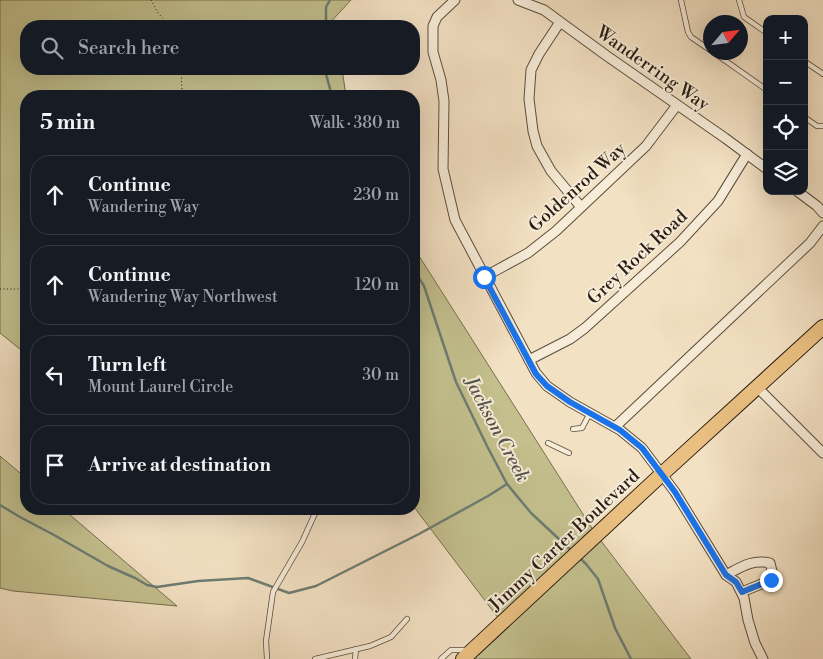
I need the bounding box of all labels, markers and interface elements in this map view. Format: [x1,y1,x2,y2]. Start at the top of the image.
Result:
north arrow [703,15,748,60]
map controls [763,15,808,195]
button: + [763,15,808,60]
search box [20,20,420,75]
street label: Wanderring Way [591,20,714,116]
icon: search [38,34,66,62]
text: Search here [78,36,179,60]
button: − [763,60,808,105]
button: locate [763,105,808,150]
text: 5 min [40,110,95,136]
text: Walk · 380 m [310,113,400,133]
street label: Goldenrod Way [524,137,631,237]
button: layers [763,150,808,195]
text: Continue [88,173,171,197]
icon: ahead [41,181,69,209]
text: 230 m [353,185,399,205]
text: Wandering Way [88,197,199,217]
street label: Grey Rock Road [582,205,693,310]
text: Continue [88,263,171,287]
route start [473,266,496,289]
icon: ahead [41,271,69,299]
text: 120 m [355,275,399,295]
text: Wandering Way Northwest [88,287,278,307]
text: Turn left [88,353,167,377]
icon: left [41,361,69,389]
text: 30 m [362,365,399,385]
water label: Jackson Creek [458,371,535,486]
text: Mount Laurel Circle [88,377,233,397]
icon: arrive [41,451,69,479]
text: Arrive at destination [88,453,271,477]
street label: Jimmy Carter Boulevard [483,464,645,617]
route end [760,569,783,592]

